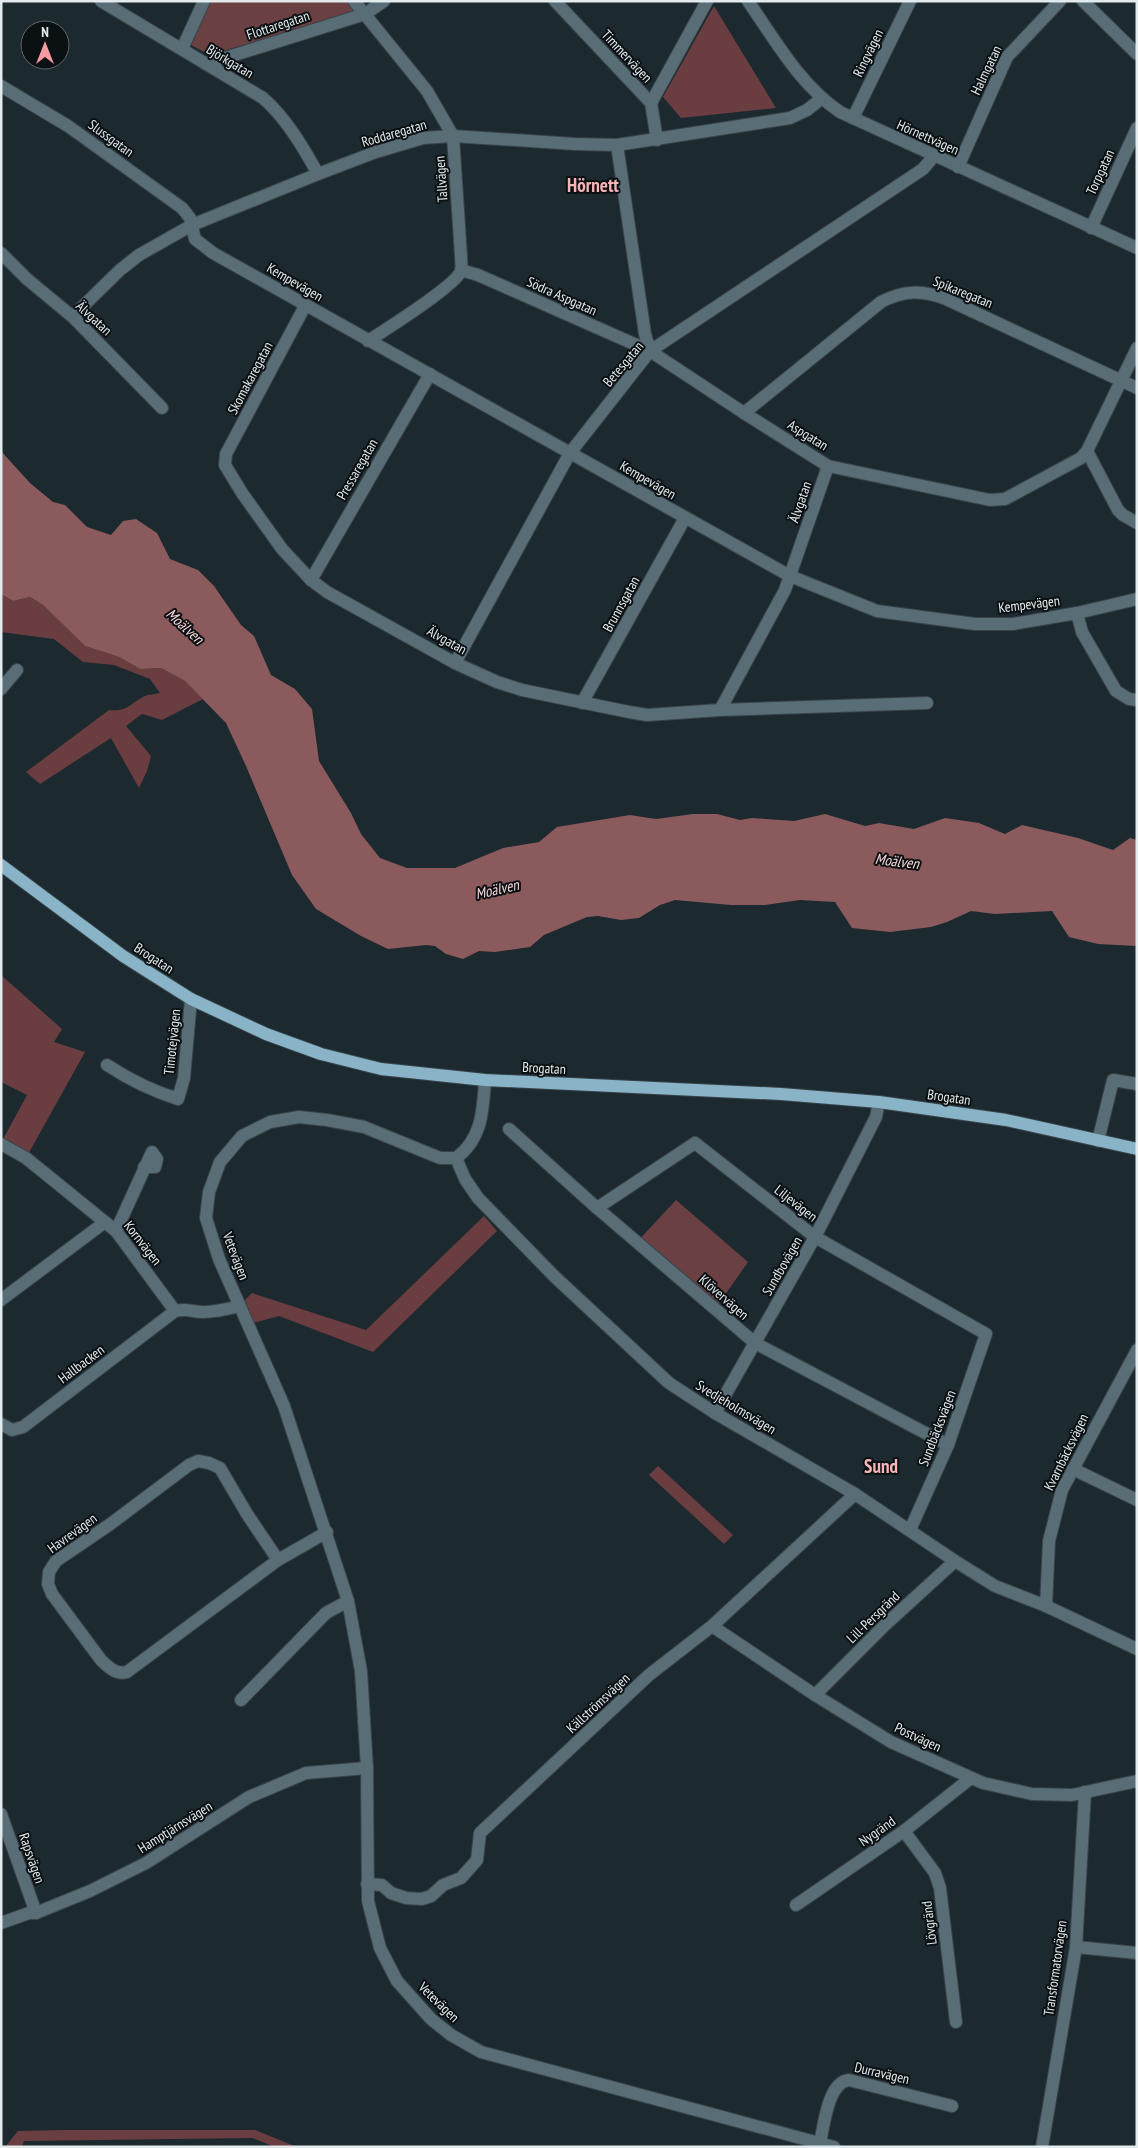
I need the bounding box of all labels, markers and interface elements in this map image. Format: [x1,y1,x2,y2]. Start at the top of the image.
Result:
street label: Flottaregatan [244,6,312,44]
north arrow [20,20,70,70]
text: N [41,23,49,41]
street label: Timmervägen [598,26,656,86]
street label: Ringvägen [849,26,887,80]
street label: Björkgatan [203,40,257,82]
street label: Halmgatan [966,42,1006,98]
street label: Slussgatan [85,115,137,161]
street label: Roddaregatan [359,115,429,151]
street label: Hörnettvägen [894,115,962,159]
street label: Torpgatan [1082,146,1118,198]
street label: Tallvägen [430,155,452,203]
district label: Hörnett [567,173,619,197]
street label: Kempevägen [264,259,326,305]
street label: Spikaregatan [930,272,996,312]
street label: Södra Aspgatan [524,273,600,319]
street label: Älvgatan [72,297,116,339]
street label: Betesgatan [599,338,647,390]
street label: Skomakaregatan [223,339,277,417]
street label: Aspgatan [784,416,832,454]
street label: Pressaregatan [332,435,382,503]
street label: Kempevägen [617,457,679,503]
street label: Älvgatan [785,479,815,525]
street label: Brunnsgatan [598,573,644,635]
street label: Kempevägen [997,591,1061,617]
water label: Moälven [162,604,209,649]
street label: Älvgatan [424,622,470,658]
water label: Moälven [874,849,921,873]
water label: Moälven [473,874,522,903]
street label: Brogatan [131,939,177,977]
street label: Timotejvägen [160,1008,184,1076]
street label: Brogatan [522,1058,566,1078]
street label: Brogatan [926,1085,972,1109]
street label: Liljevägen [771,1181,821,1225]
street label: Kornvägen [120,1217,166,1269]
street label: Vetevägen [218,1229,253,1283]
street label: Sundbovägen [758,1233,806,1299]
street label: Klövervägen [695,1270,753,1324]
street label: Hallbacken [54,1341,108,1387]
street label: Svedjeholmsvägen [693,1376,779,1438]
street label: Sundbäcksvägen [914,1387,960,1469]
street label: Kvarnbäcksvägen [1040,1411,1092,1493]
district label: Sund [864,1454,898,1478]
street label: Havrevägen [44,1509,100,1557]
street label: Lill-Persgränd [843,1587,903,1647]
street label: Källströmsvägen [562,1669,634,1737]
street label: Postvägen [892,1718,944,1756]
street label: Hamptjärnsvägen [134,1797,216,1857]
street label: Nygränd [855,1812,899,1850]
street label: Rapsvägen [15,1830,49,1886]
street label: Lövgränd [917,1900,941,1946]
street label: Transformatorvägen [1039,1919,1071,2017]
street label: Vetevägen [414,1978,463,2026]
street label: Durravägen [853,2058,911,2088]

